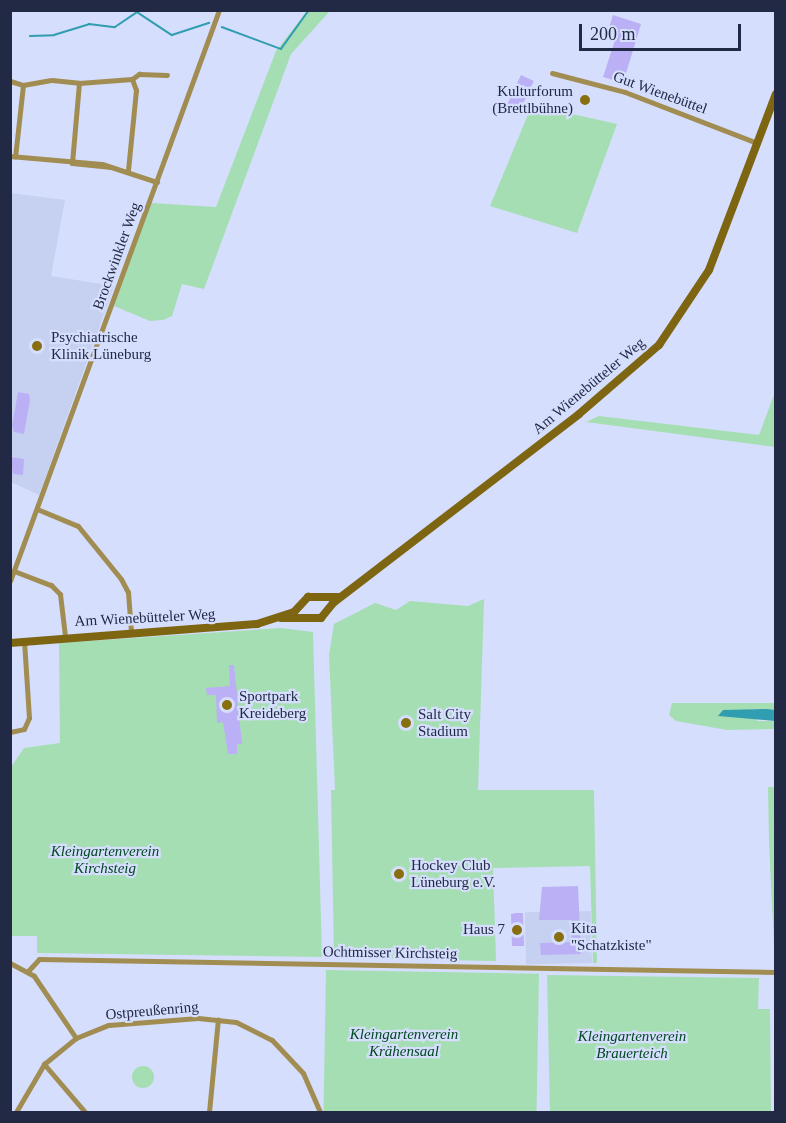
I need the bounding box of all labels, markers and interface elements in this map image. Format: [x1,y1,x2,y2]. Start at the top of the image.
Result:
scale bar [582,12,744,50]
text: 200 m [590,24,636,44]
street label: Gut Wienebüttel [610,68,710,118]
place label: Kulturforum (Brettlbühne) [492,82,573,117]
marker: Kulturforum (Brettlbühne) [578,93,592,107]
street label: Brockwinkler Weg [89,200,145,312]
place label: Psychiatrische Klinik Lüneburg [51,328,151,363]
street label: Am Wienebütteler Weg [529,334,649,438]
marker: Psychiatrische Klinik Lüneburg [28,337,46,355]
street label: Am Wienebütteler Weg [74,605,216,631]
place label: Sportpark Kreideberg [239,687,306,722]
marker: Sportpark Kreideberg [220,698,234,712]
place label: Salt City Stadium [418,705,471,740]
marker: Salt City Stadium [399,716,413,730]
park label: Kleingartenverein Kirchsteig [51,842,159,877]
place label: Hockey Club Lüneburg e.V. [411,856,496,891]
marker: Hockey Club Lüneburg e.V. [392,867,406,881]
place label: Kita "Schatzkiste" [571,919,652,954]
place label: Haus 7 [463,921,505,939]
marker: Haus 7 [510,923,524,937]
marker: Kita "Schatzkiste" [552,930,566,944]
street label: Ochtmisser Kirchsteig [323,943,457,963]
street label: Ostpreußenring [105,998,199,1024]
park label: Kleingartenverein Krähensaal [350,1025,458,1060]
park label: Kleingartenverein Brauerteich [578,1027,686,1062]

